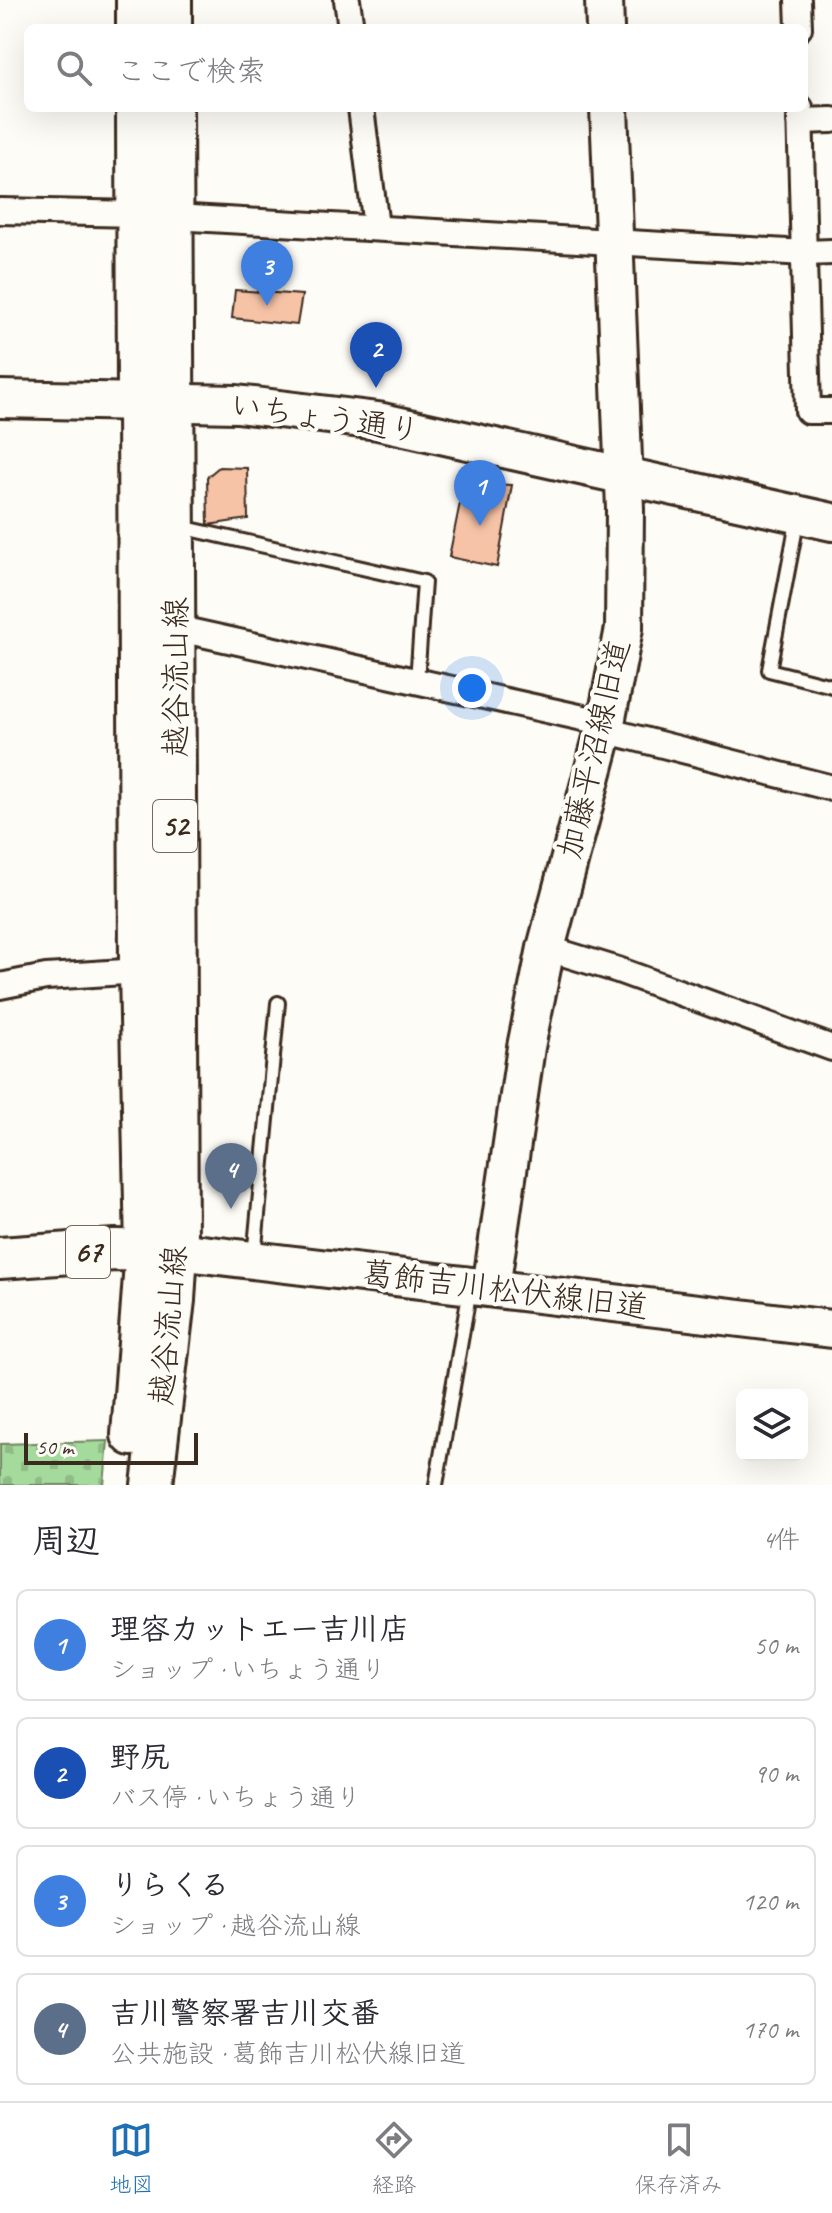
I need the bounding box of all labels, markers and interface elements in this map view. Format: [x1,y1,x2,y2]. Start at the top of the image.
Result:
search box [24,24,808,112]
icon: search [52,46,96,90]
text: ここで検索 [116,52,266,90]
pin: 3 [241,240,293,306]
pin: 2 [350,322,402,388]
street label: いちょう通り [227,384,423,452]
pin: 1 [454,460,506,526]
street label: 越谷流山線 [155,597,196,757]
street label: 加藤平沼線旧道 [549,635,639,863]
your location [452,668,492,708]
road number: 52 [153,800,197,852]
pin: 4 [205,1143,257,1209]
road number: 67 [66,1226,110,1278]
street label: 越谷流山線 [141,1244,195,1406]
street label: 葛飾吉川松伏線旧道 [360,1252,650,1328]
map controls [736,1389,808,1461]
button: layers [736,1389,808,1461]
scale bar [24,1429,198,1465]
text: 50 m [36,1433,73,1461]
text: 周辺 [32,1519,100,1562]
text: 4件 [762,1523,800,1556]
text: 理容カットエー吉川店 [110,1610,409,1648]
text: 1 [54,1629,66,1662]
text: 50 m [754,1629,798,1662]
text: ショップ · いちょう通り [110,1653,386,1686]
text: 野尻 [110,1738,170,1776]
text: 2 [54,1757,66,1790]
text: 90 m [754,1757,798,1790]
text: バス停 · いちょう通り [110,1781,361,1814]
text: りらくる [110,1866,230,1904]
text: 3 [54,1885,66,1918]
text: 120 m [742,1885,798,1918]
text: ショップ · 越谷流山線 [110,1909,360,1942]
text: 吉川警察署吉川交番 [110,1994,380,2032]
text: 4 [54,2013,66,2046]
text: 170 m [742,2013,798,2046]
text: 公共施設 · 葛飾吉川松伏線旧道 [110,2037,465,2070]
tab: 地図 [109,2118,153,2199]
tab: 経路 [372,2118,416,2199]
tab: 保存済み [635,2118,723,2199]

